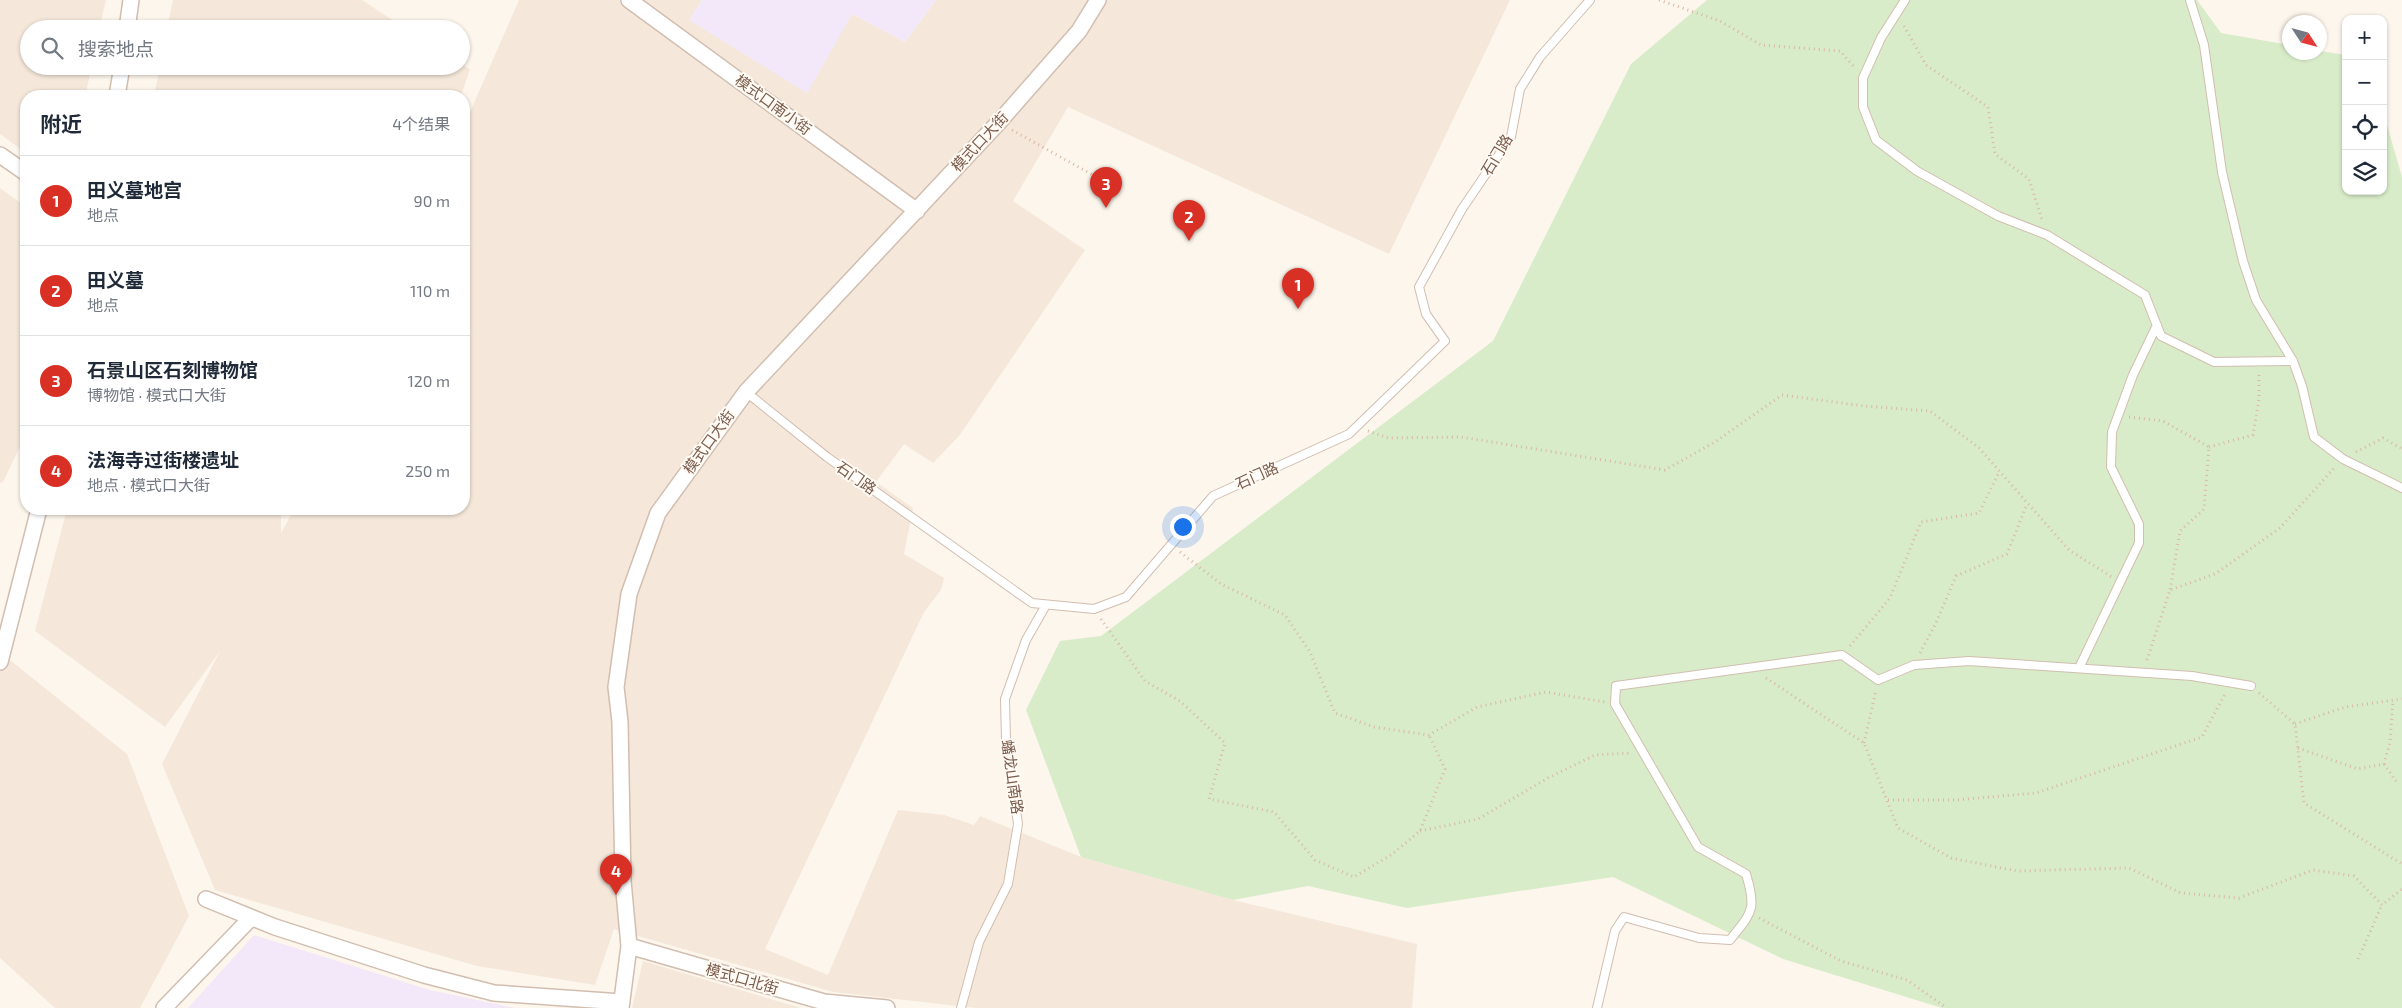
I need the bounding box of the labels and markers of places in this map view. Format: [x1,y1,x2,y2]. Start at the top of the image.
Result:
pin: 3 [1090,167,1122,208]
pin: 2 [1173,200,1205,241]
pin: 1 [1282,268,1314,309]
pin: 4 [600,854,632,895]

